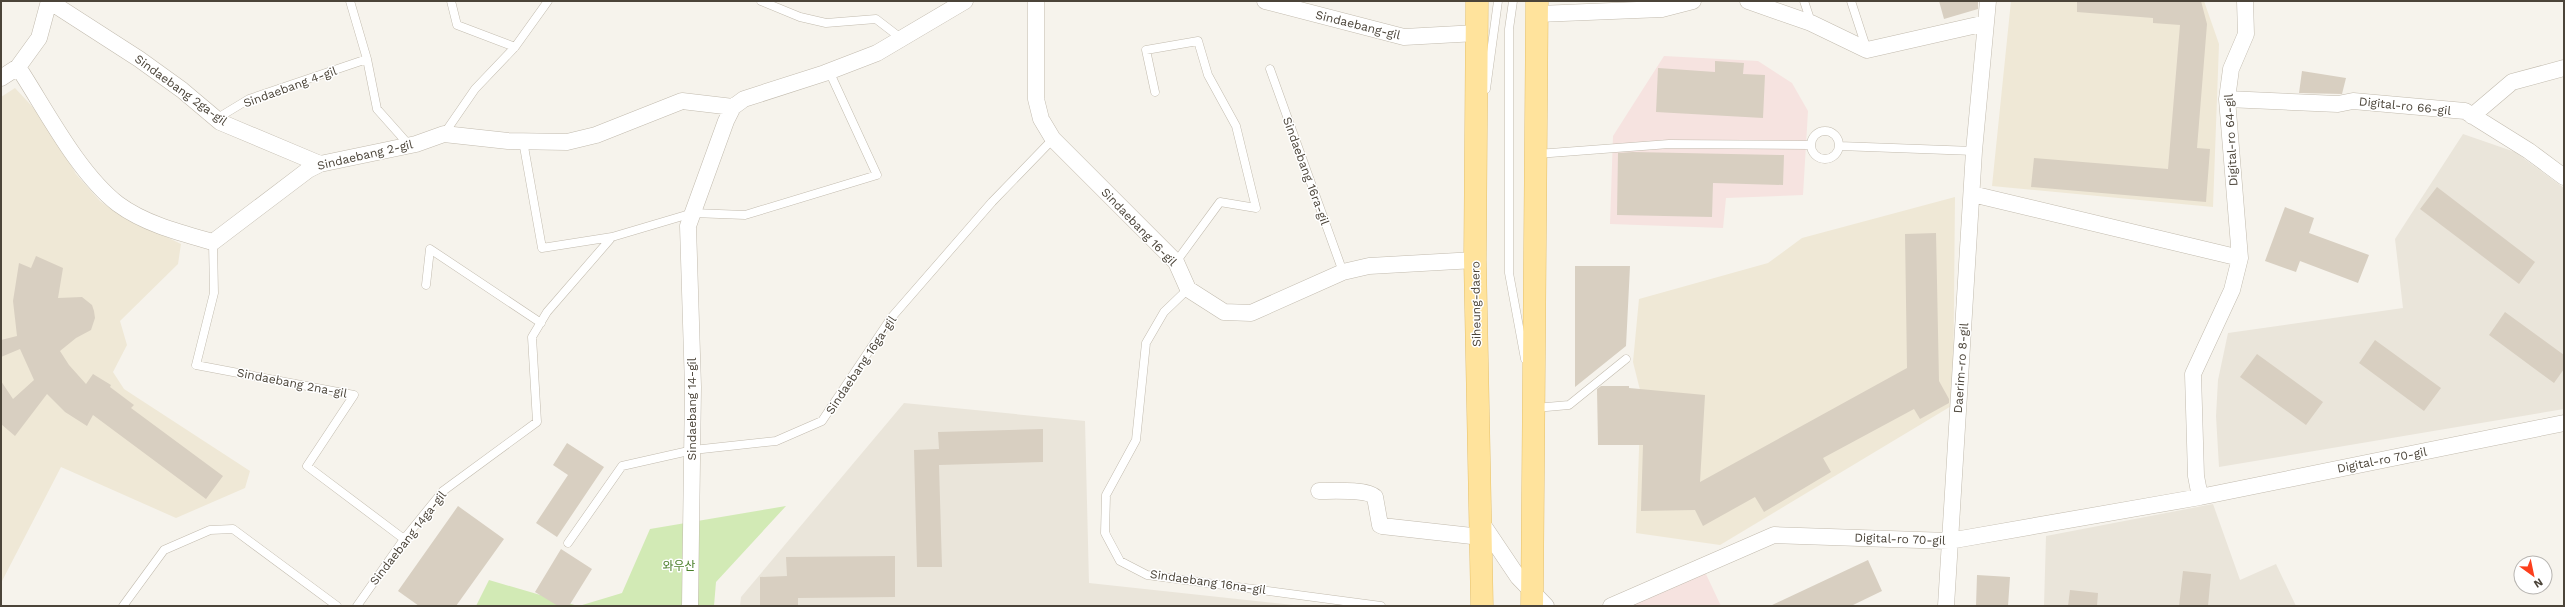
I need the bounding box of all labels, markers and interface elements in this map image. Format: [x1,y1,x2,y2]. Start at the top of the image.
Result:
street label: Sindaebang-gil [1314,8,1402,42]
street label: Sindaebang 2ga-gil [132,52,230,128]
street label: Sindaebang 4-gil [241,63,339,110]
street label: Digital-ro 64-gil [2222,93,2240,187]
street label: Digital-ro 66-gil [2358,94,2452,118]
street label: Sindaebang 16ra-gil [1280,115,1332,227]
street label: Sindaebang 2-gil [316,137,415,173]
street label: Sindaebang 16-gil [1098,185,1180,269]
street label: Siheung-daero [1468,261,1484,347]
street label: Sindaebang 16ga-gil [823,313,899,417]
street label: Daerim-ro 8-gil [1951,322,1971,414]
street label: Sindaebang 14-gil [685,357,699,460]
street label: Sindaebang 2na-gil [236,365,349,401]
street label: Digital-ro 70-gil [2336,444,2428,476]
street label: Sindaebang 14ga-gil [367,488,449,588]
street label: Digital-ro 70-gil [1854,530,1946,548]
north arrow [2513,555,2553,595]
park label: 와우산 [662,559,696,573]
street label: Sindaebang 16na-gil [1149,567,1267,597]
text: N [2531,575,2545,591]

